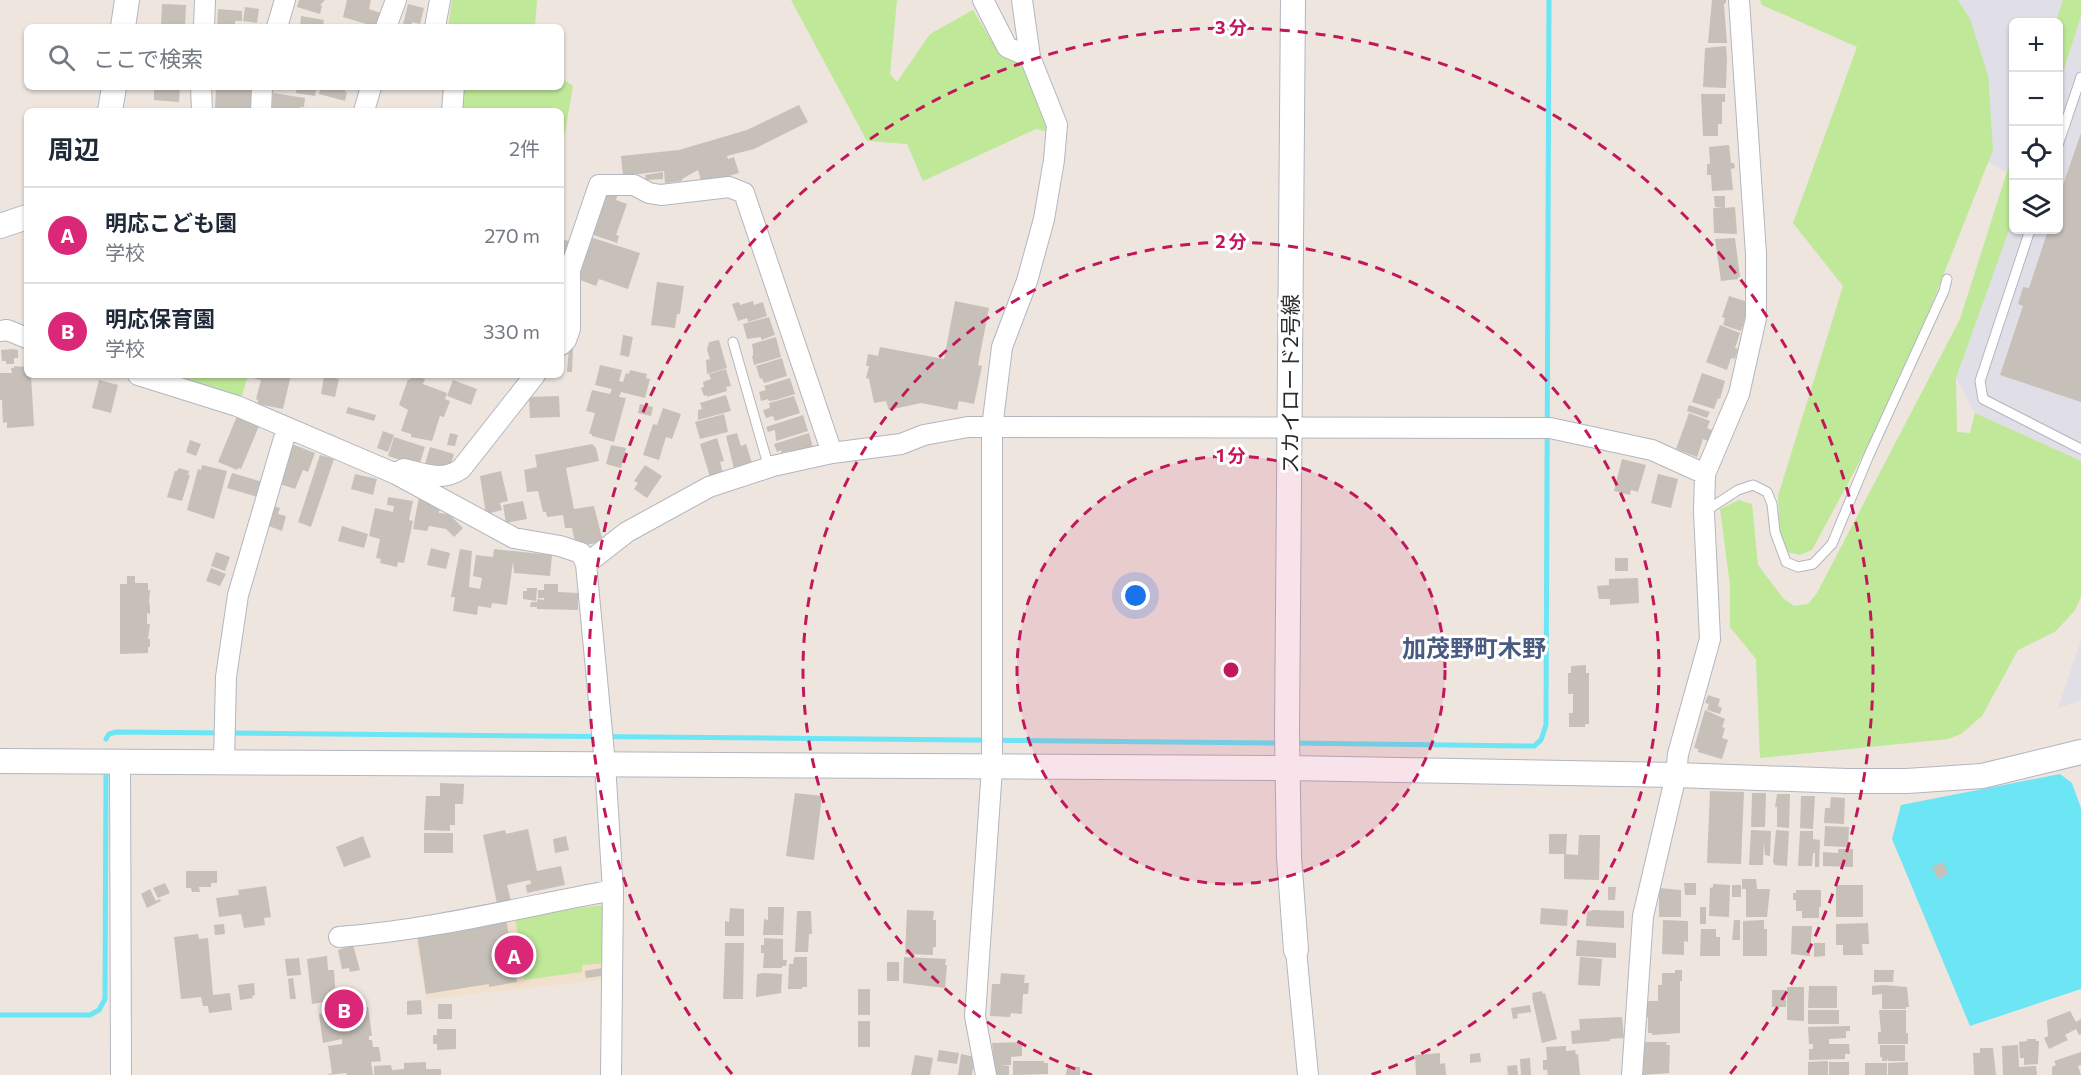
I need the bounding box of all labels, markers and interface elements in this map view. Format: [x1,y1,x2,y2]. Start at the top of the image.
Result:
text: 3 分 [1215,16,1247,38]
map controls [2009,18,2063,234]
button: + [2009,18,2063,72]
search box [24,24,564,90]
icon: search [45,41,78,74]
text: ここで検索 [93,45,203,72]
button: − [2009,72,2063,126]
button: locate [2009,126,2063,180]
text: 周辺 [48,133,100,164]
text: 2件 [509,136,540,160]
button: layers [2009,180,2063,234]
text: 明応こども園 [105,209,237,236]
text: A [60,223,75,247]
text: 270 m [484,223,540,247]
text: 2 分 [1215,230,1247,252]
text: 学校 [105,240,145,264]
street label: スカイロード2号線 [1277,294,1302,474]
text: 明応保育園 [105,305,215,332]
text: B [61,319,74,343]
text: 330 m [483,319,540,343]
text: 学校 [105,336,145,360]
text: 1 分 [1216,444,1246,466]
your location [1121,581,1150,610]
district label: 加茂野町木野 [1402,633,1546,662]
centre of rings [1221,660,1241,680]
pin: A [494,932,534,978]
pin: B [324,986,364,1032]

